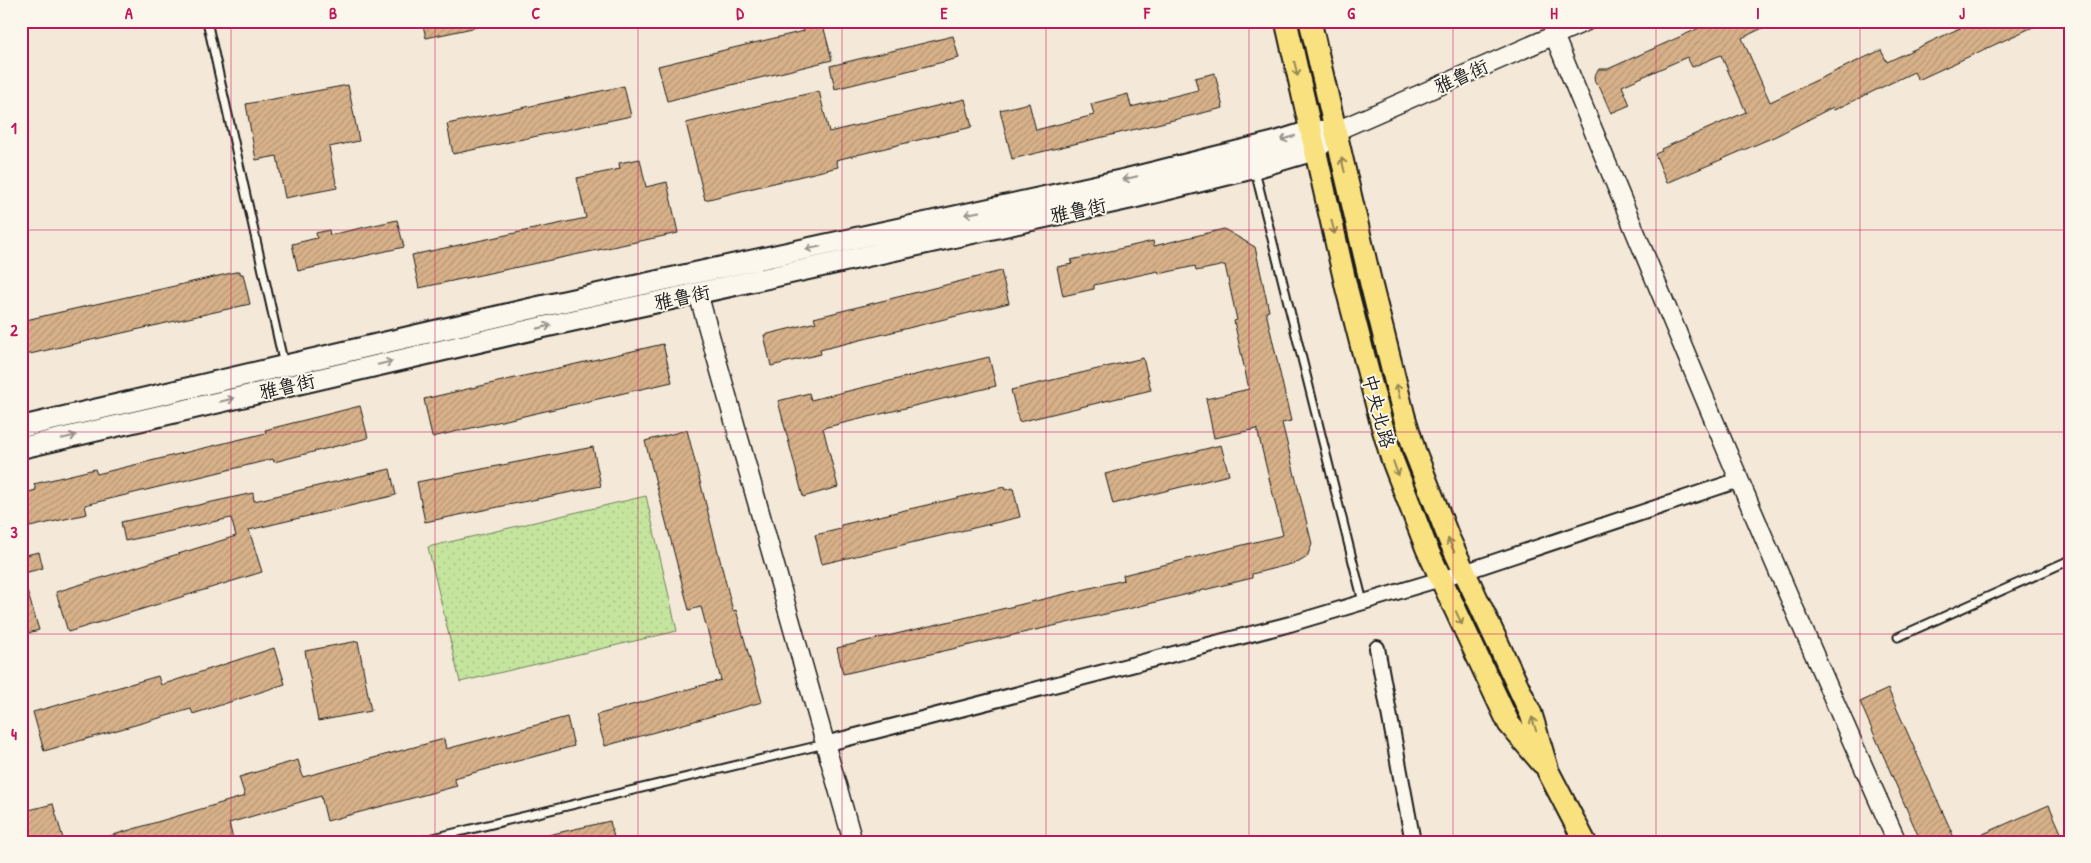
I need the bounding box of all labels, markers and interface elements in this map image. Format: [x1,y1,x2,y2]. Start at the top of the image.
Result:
text: A [125,2,133,24]
text: B [329,2,337,24]
text: C [532,2,541,24]
text: D [736,2,744,24]
text: E [940,2,948,24]
text: F [1143,2,1151,24]
text: G [1347,2,1355,24]
text: H [1550,2,1558,24]
text: I [1756,2,1760,24]
text: J [1959,2,1965,24]
street label: 雅鲁街 [1430,53,1492,99]
one-way arrow [1292,60,1302,76]
text: 1 [11,117,17,139]
one-way arrow [1280,133,1296,143]
one-way arrow [1338,158,1347,174]
one-way arrow [1123,174,1139,183]
street label: 雅鲁街 [1047,191,1109,229]
one-way arrow [964,209,980,218]
one-way arrow [1329,219,1338,235]
one-way arrow [805,243,821,253]
street label: 雅鲁街 [651,278,713,316]
text: 2 [10,319,18,341]
one-way arrow [535,322,551,331]
one-way arrow [377,358,393,367]
street label: 雅鲁街 [256,367,318,405]
street label: 中央北路 [1357,371,1401,451]
one-way arrow [1392,384,1402,400]
one-way arrow [219,395,235,404]
one-way arrow [60,432,76,441]
one-way arrow [1392,461,1401,476]
text: 3 [10,521,18,543]
one-way arrow [1446,538,1456,553]
one-way arrow [1455,610,1465,625]
one-way arrow [1528,716,1538,732]
text: 4 [11,723,17,745]

